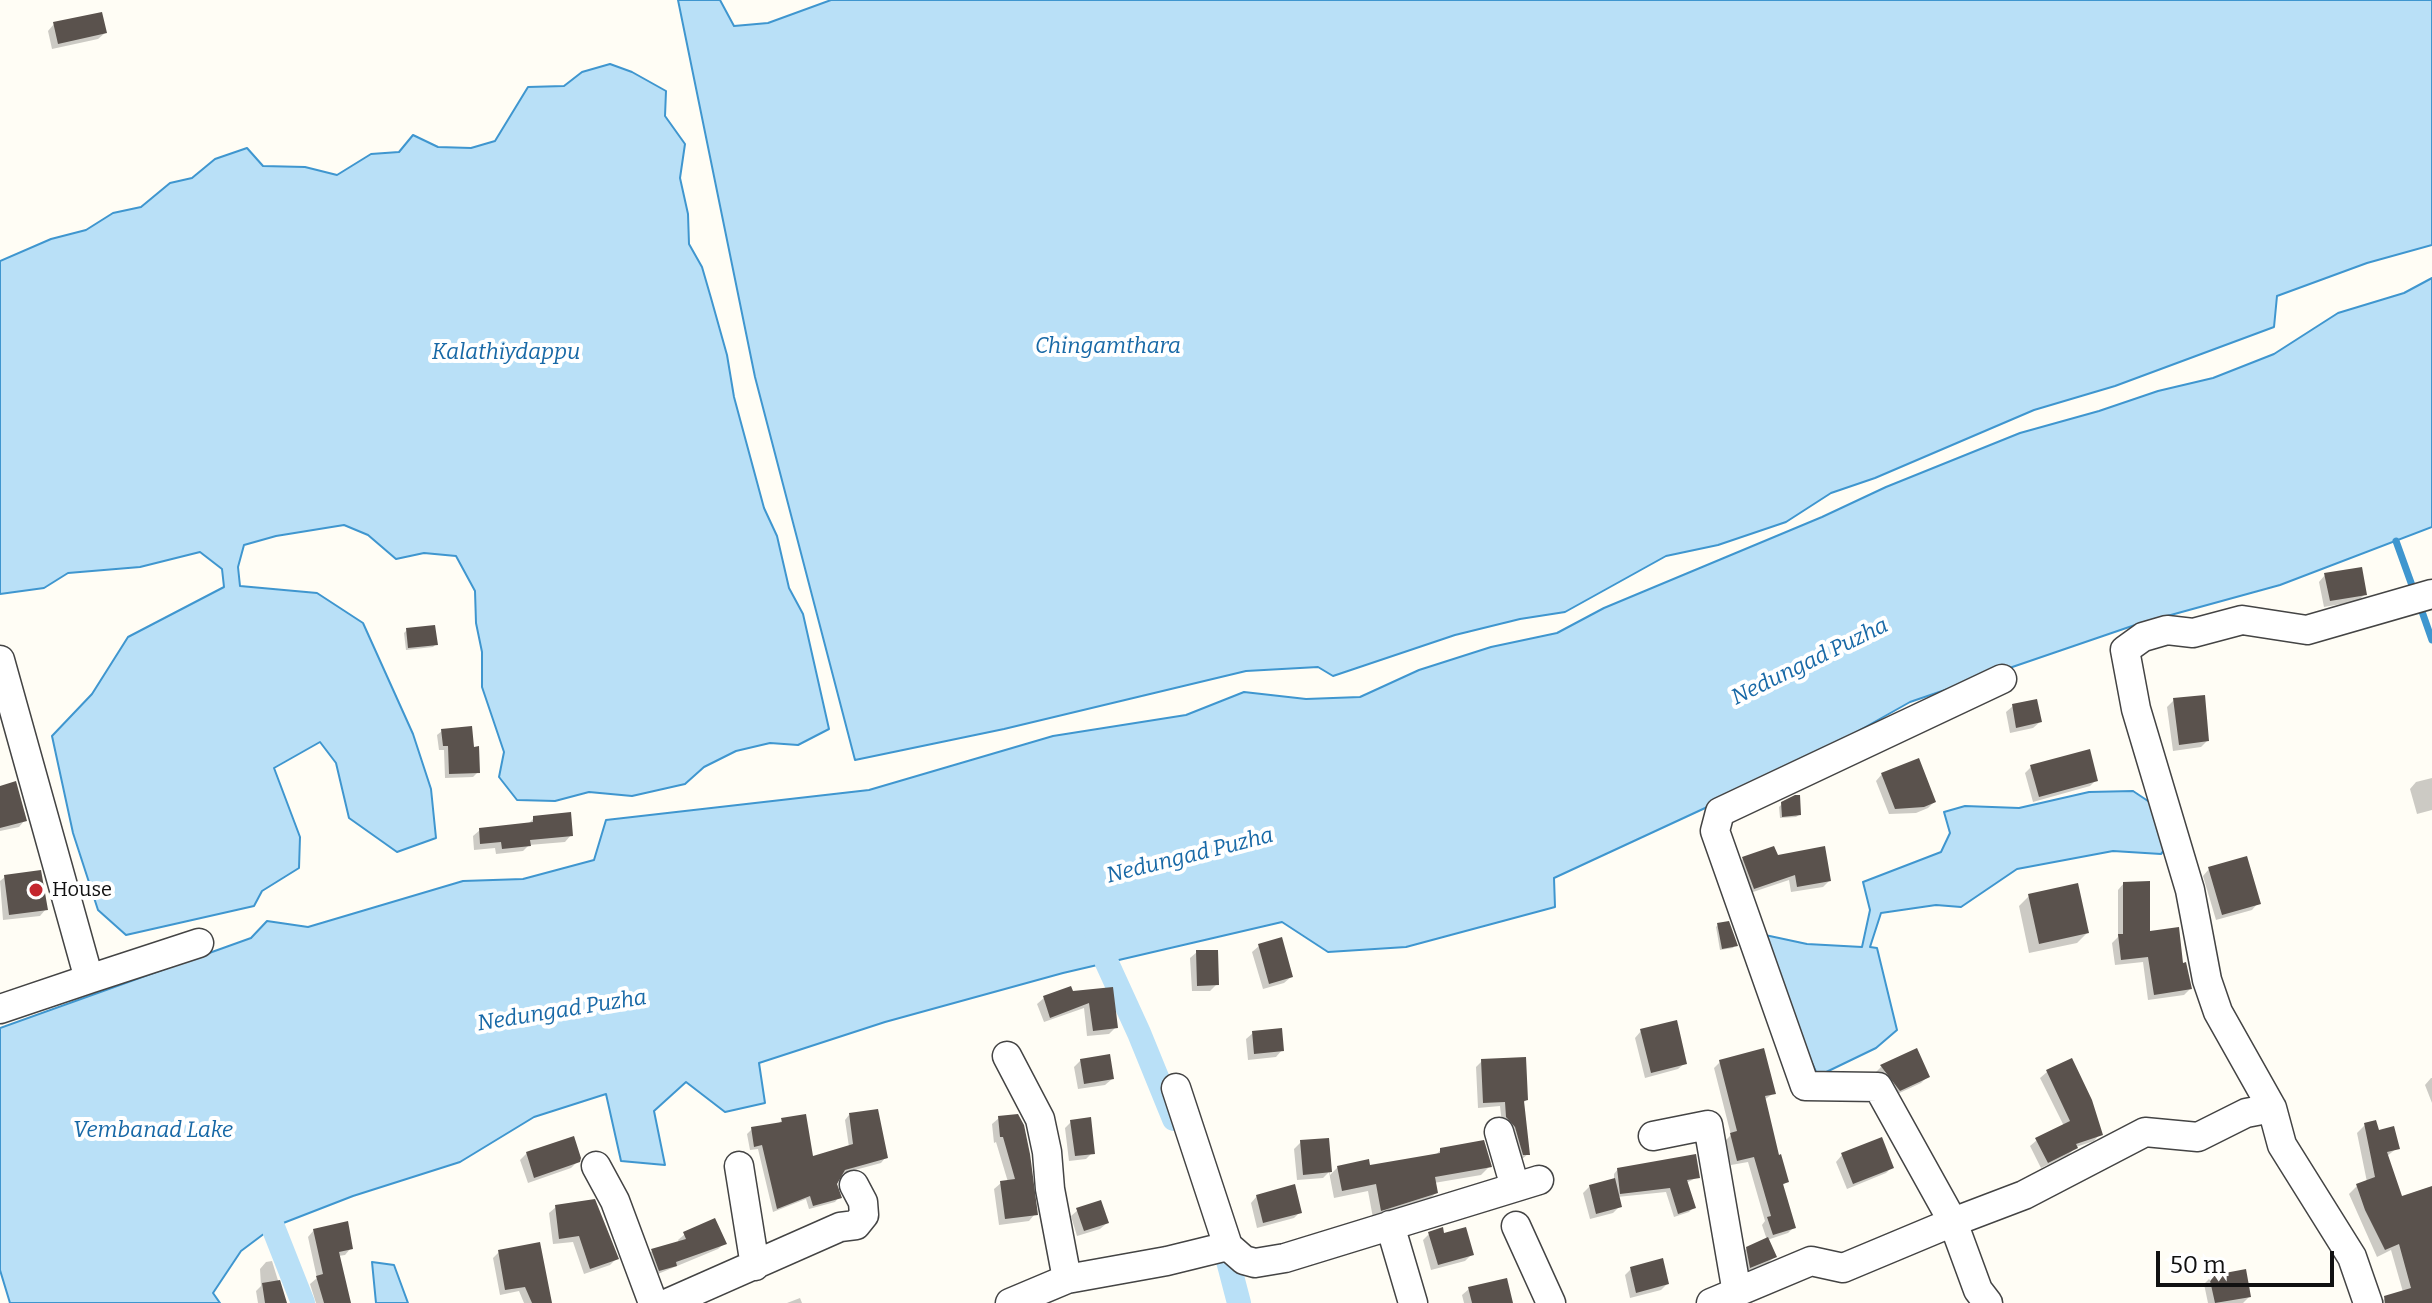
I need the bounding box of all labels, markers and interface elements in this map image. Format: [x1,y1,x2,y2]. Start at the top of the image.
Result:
water label: Chingamthara [1035,334,1181,360]
water label: Kalathiydappu [432,340,580,366]
water label: Nedungad Puzha [1727,613,1893,711]
water label: Nedungad Puzha [1104,822,1276,890]
place label: House [52,878,112,902]
marker: House [27,881,45,899]
water label: Nedungad Puzha [475,985,649,1037]
water label: Vembanad Lake [73,1118,233,1144]
scale bar [2160,1235,2338,1285]
text: 50 m [2170,1251,2226,1279]

